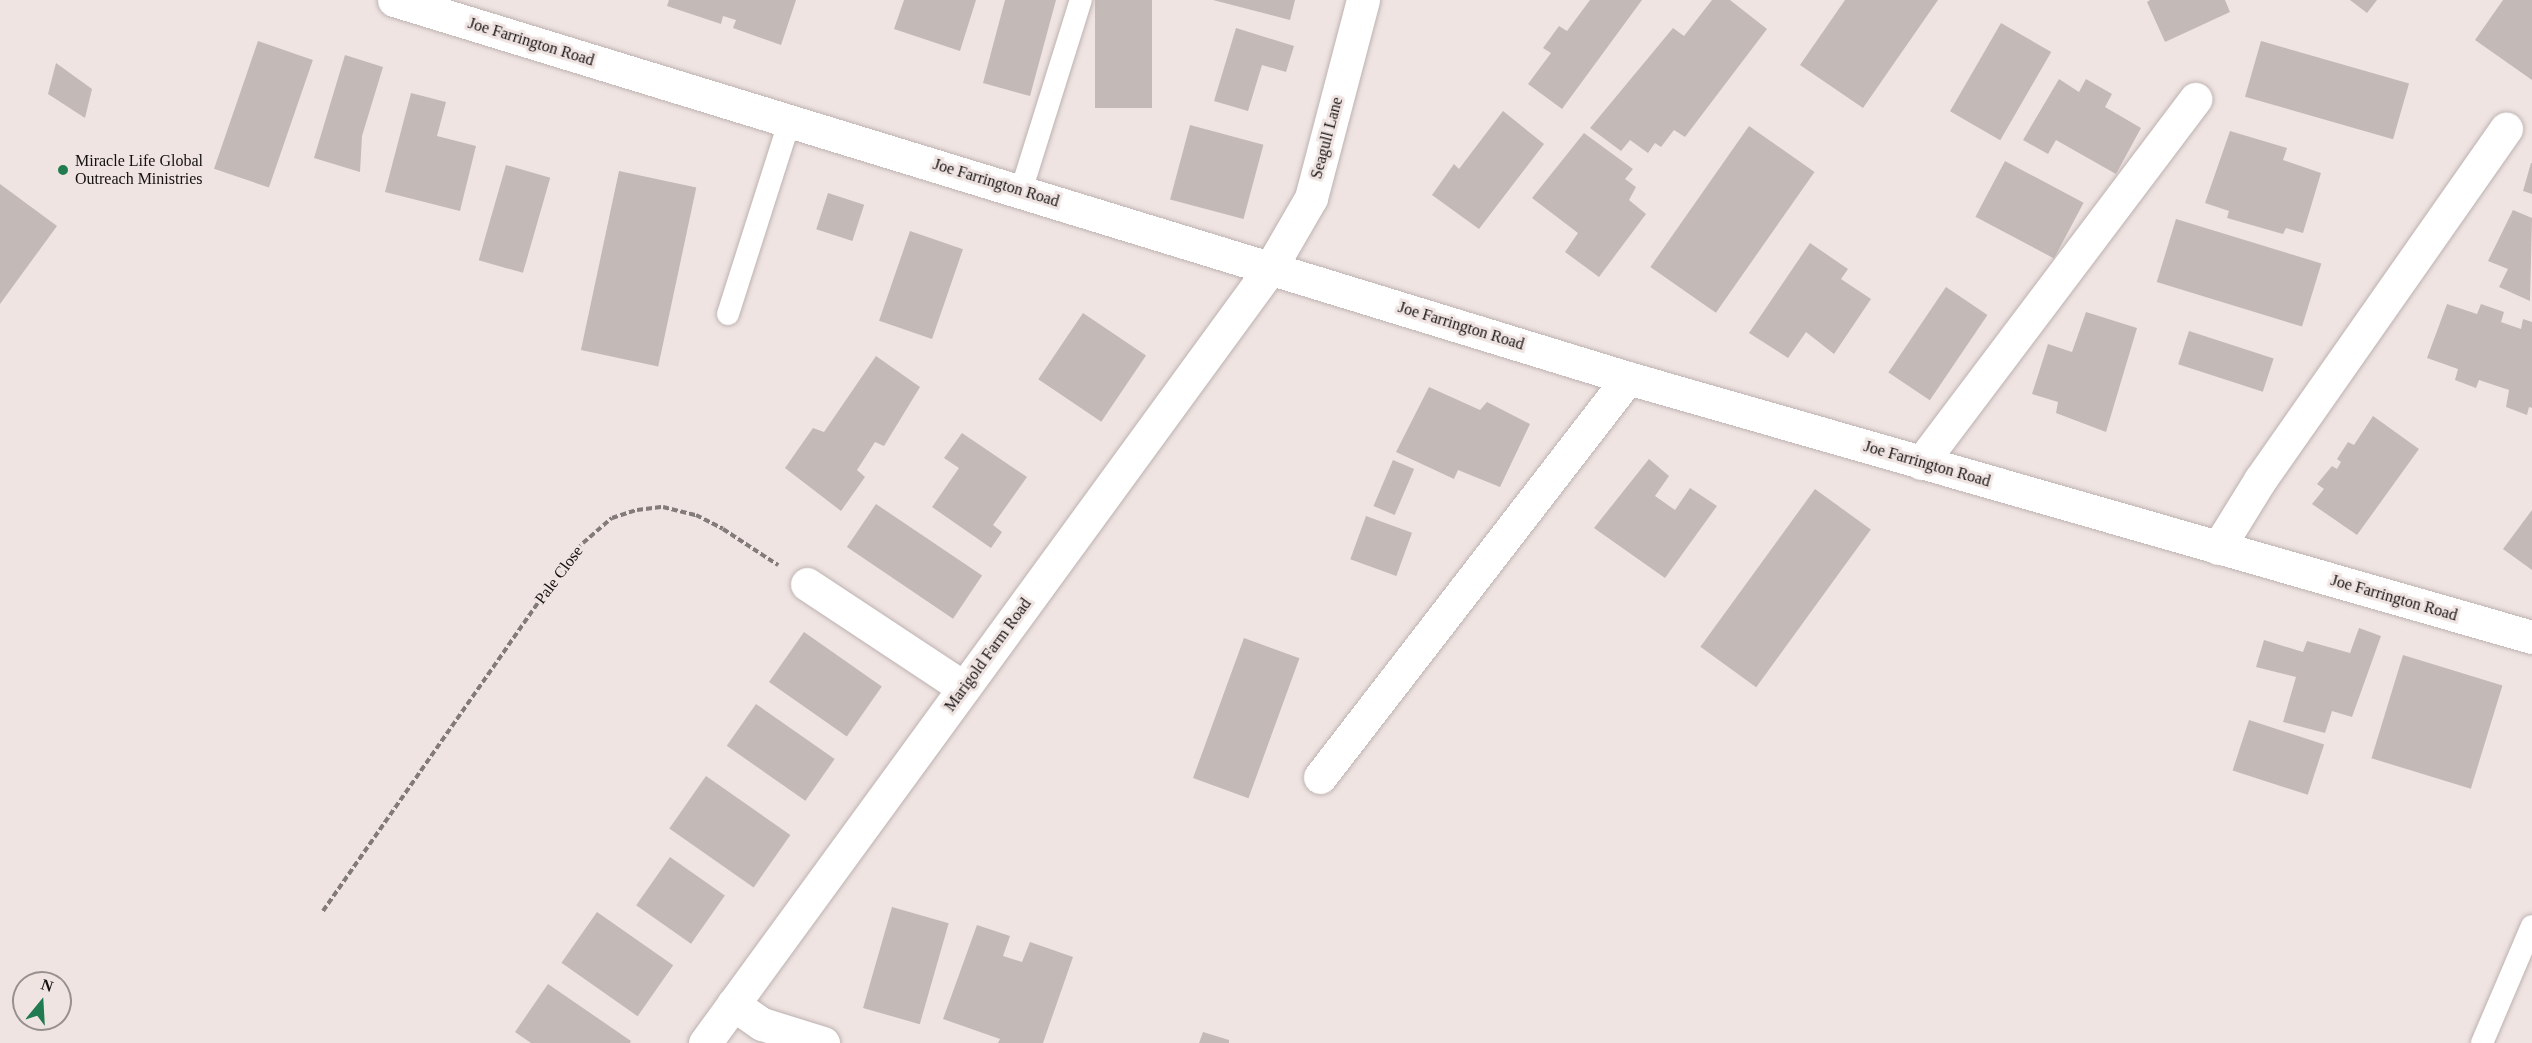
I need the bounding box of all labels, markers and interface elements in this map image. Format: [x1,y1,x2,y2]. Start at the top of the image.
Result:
street label: Joe Farrington Road [466,14,596,70]
street label: Seagull Lane [1307,95,1347,181]
place label: Miracle Life Global Outreach Ministries [75,151,203,189]
street label: Joe Farrington Road [931,155,1061,211]
marker: Miracle Life Global Outreach Ministries [56,163,70,177]
street label: Joe Farrington Road [1396,298,1526,354]
street label: Joe Farrington Road [1862,437,1992,491]
street label: Pale Close [531,542,587,608]
street label: Joe Farrington Road [2329,571,2459,625]
street label: Marigold Farm Road [941,595,1035,715]
north arrow [12,971,72,1031]
text: N [39,975,55,995]

